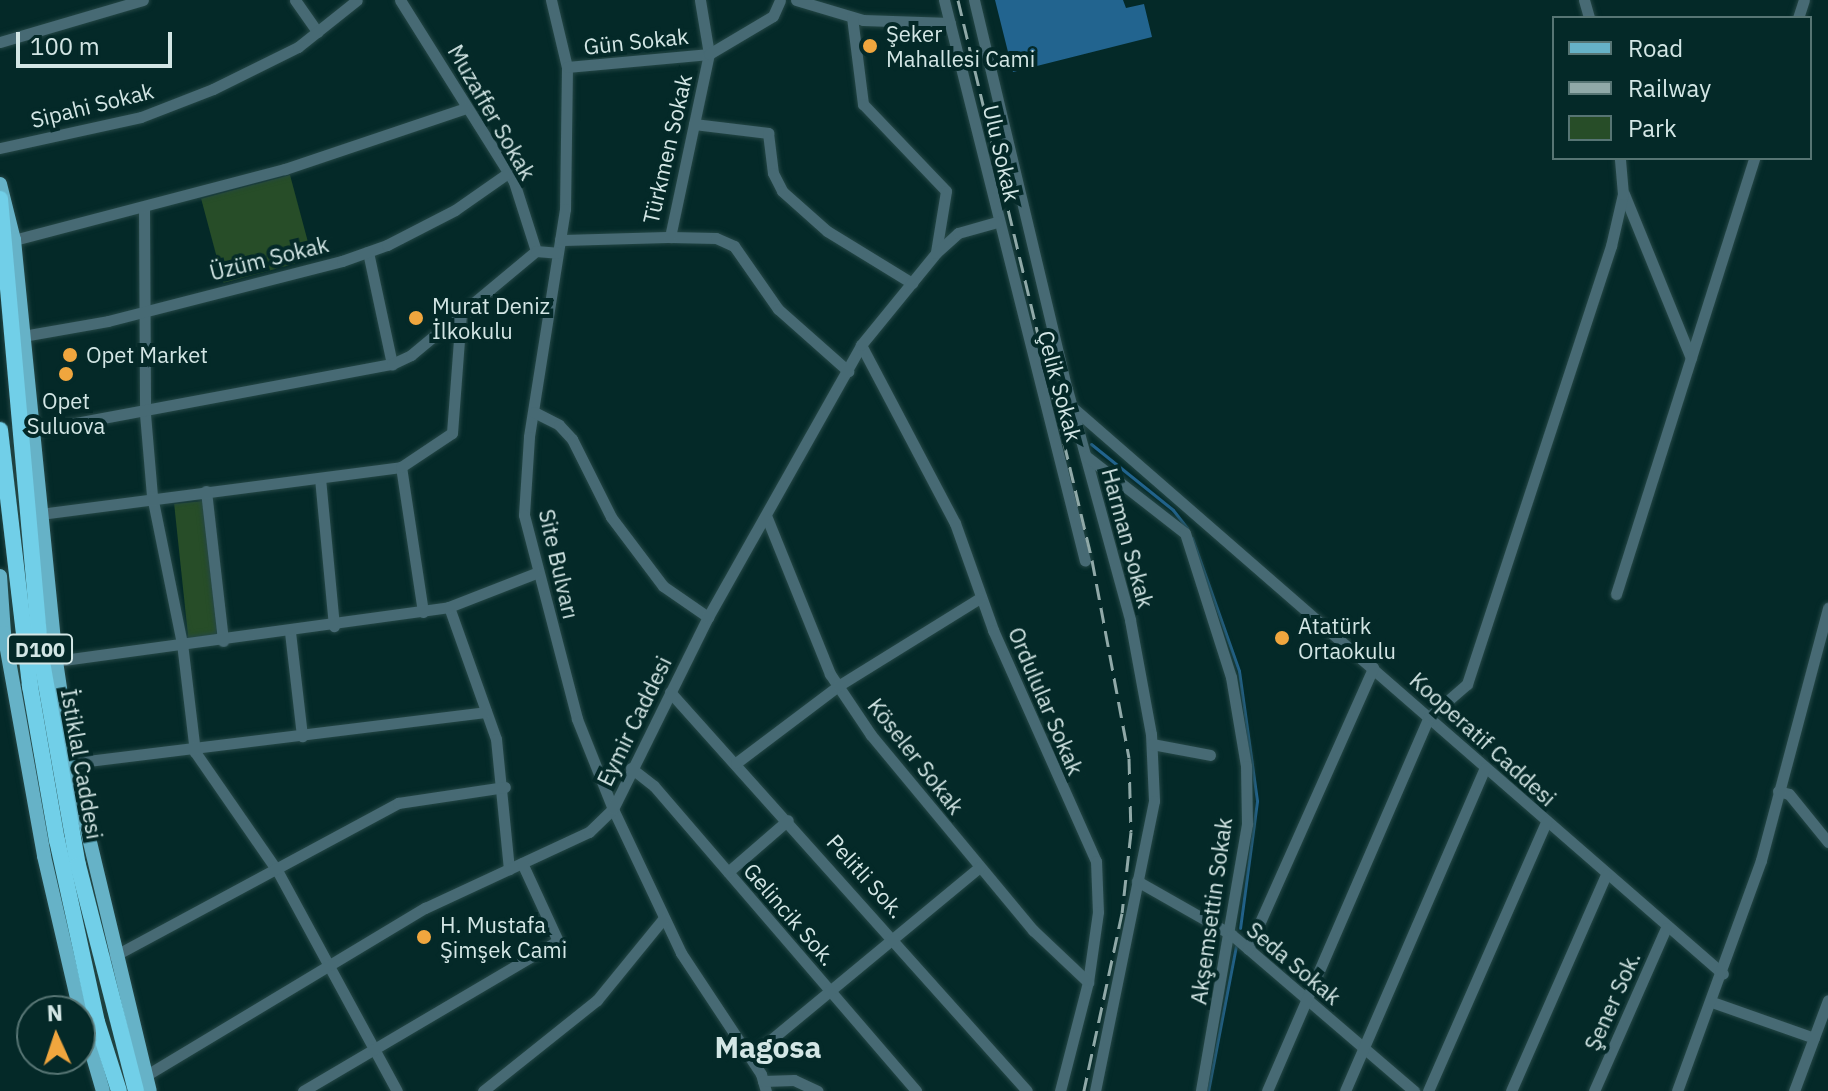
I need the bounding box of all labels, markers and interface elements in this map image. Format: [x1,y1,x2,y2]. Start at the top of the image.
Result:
scale bar [20,16,176,66]
legend [1552,16,1812,160]
place label: Şeker Mahallesi Cami [886,20,1035,72]
street label: Gün Sokak [582,22,690,60]
text: 100 m [30,30,100,62]
text: Road [1628,32,1683,64]
marker: Şeker Mahallesi Cami [861,37,879,55]
street label: Muzaffer Sokak [443,40,541,184]
street label: Türkmen Sokak [637,72,697,226]
text: Railway [1628,72,1711,104]
street label: Sipahi Sokak [28,77,156,133]
street label: Ulu Sokak [978,102,1026,204]
text: Park [1628,112,1677,144]
street label: Üzüm Sokak [207,230,331,286]
place label: Murat Deniz İlkokulu [432,292,550,344]
marker: Murat Deniz İlkokulu [407,309,425,327]
street label: Çelik Sokak [1033,328,1087,444]
place label: Opet Market [86,342,208,368]
marker: Opet Market [61,346,79,364]
marker: Opet Suluova [57,365,75,383]
place label: Opet Suluova [27,387,105,438]
street label: Harman Sokak [1097,465,1159,611]
street label: Site Bulvarı [534,507,584,621]
place label: Atatürk Ortaokulu [1298,612,1396,664]
street label: Ordulular Sokak [1003,623,1089,779]
marker: Atatürk Ortaokulu [1273,629,1291,647]
road number: D100 [6,633,74,665]
street label: Eymir Caddesi [591,652,677,790]
street label: Kooperatif Caddesi [1405,667,1561,811]
street label: İstiklal Caddesi [56,687,108,841]
street label: Köseler Sokak [863,693,969,819]
street label: Akşemsettin Sokak [1185,816,1237,1006]
street label: Pelitli Sok. [822,829,910,923]
street label: Gelincik Sok. [738,857,842,971]
place label: H. Mustafa Şimşek Cami [440,911,567,962]
street label: Seda Sokak [1242,916,1346,1010]
marker: H. Mustafa Şimşek Cami [415,928,433,946]
street label: Şener Sok. [1579,947,1645,1055]
north arrow [16,995,96,1075]
text: N [46,998,64,1027]
district label: Magosa [714,1029,822,1065]

